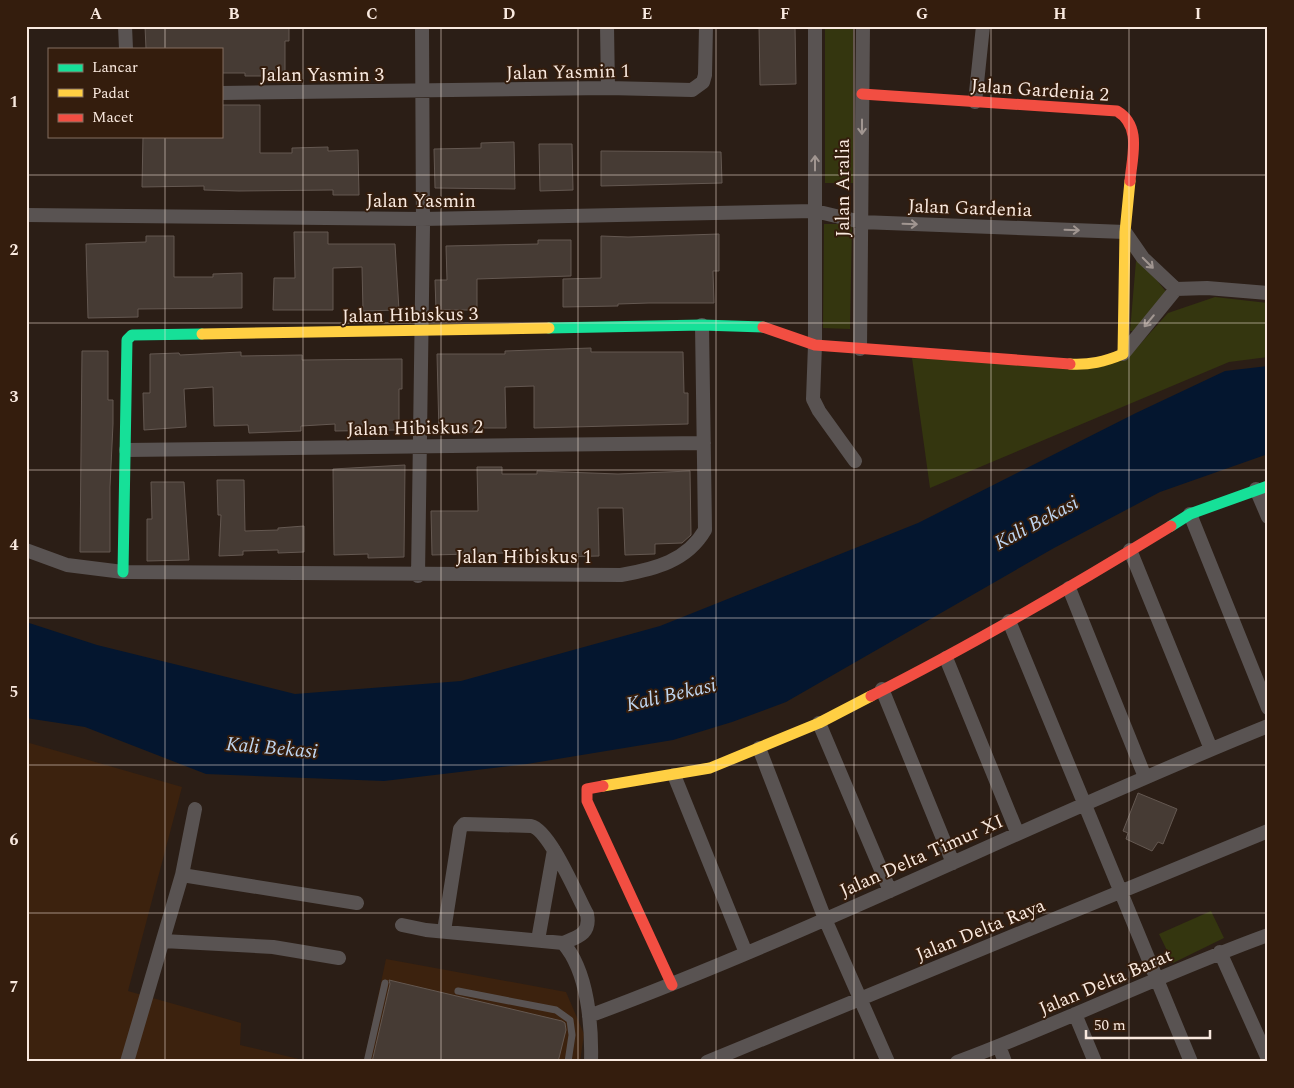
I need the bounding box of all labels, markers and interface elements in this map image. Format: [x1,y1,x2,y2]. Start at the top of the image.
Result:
text: A [90,2,103,26]
text: B [228,2,240,26]
text: C [366,2,378,26]
text: D [503,2,516,26]
text: E [642,2,652,26]
text: F [780,2,790,26]
text: G [916,2,928,26]
text: H [1053,2,1067,26]
text: I [1195,2,1201,26]
legend [48,48,222,138]
text: Lancar [92,56,138,79]
street label: Jalan Yasmin 1 [506,57,630,88]
street label: Jalan Yasmin 3 [260,61,385,90]
street label: Jalan Gardenia 2 [970,71,1110,110]
text: Padat [92,82,130,105]
text: 1 [10,90,18,114]
text: Macet [92,106,133,129]
one-way arrow [857,119,867,135]
street label: Jalan Aralia [829,138,858,237]
one-way arrow [810,155,820,171]
street label: Jalan Yasmin [366,187,476,216]
street label: Jalan Gardenia [907,192,1033,225]
one-way arrow [901,219,917,228]
one-way arrow [1064,226,1080,235]
text: 2 [10,238,19,262]
one-way arrow [1142,257,1154,269]
street label: Jalan Hibiskus 3 [342,300,479,331]
one-way arrow [1144,314,1155,327]
text: 3 [10,385,19,409]
street label: Jalan Hibiskus 2 [347,413,483,444]
water label: Kali Bekasi [989,488,1084,558]
text: 4 [10,533,19,557]
street label: Jalan Hibiskus 1 [456,543,592,572]
water label: Kali Bekasi [623,670,720,720]
text: 5 [10,680,18,704]
water label: Kali Bekasi [225,729,319,767]
street label: Jalan Delta Timur XI [835,807,1008,906]
text: 6 [10,828,19,852]
street label: Jalan Delta Raya [911,891,1050,970]
street label: Jalan Delta Barat [1034,941,1177,1024]
text: 7 [10,975,19,999]
scale bar [1086,1008,1210,1040]
text: 50 m [1094,1014,1126,1037]

